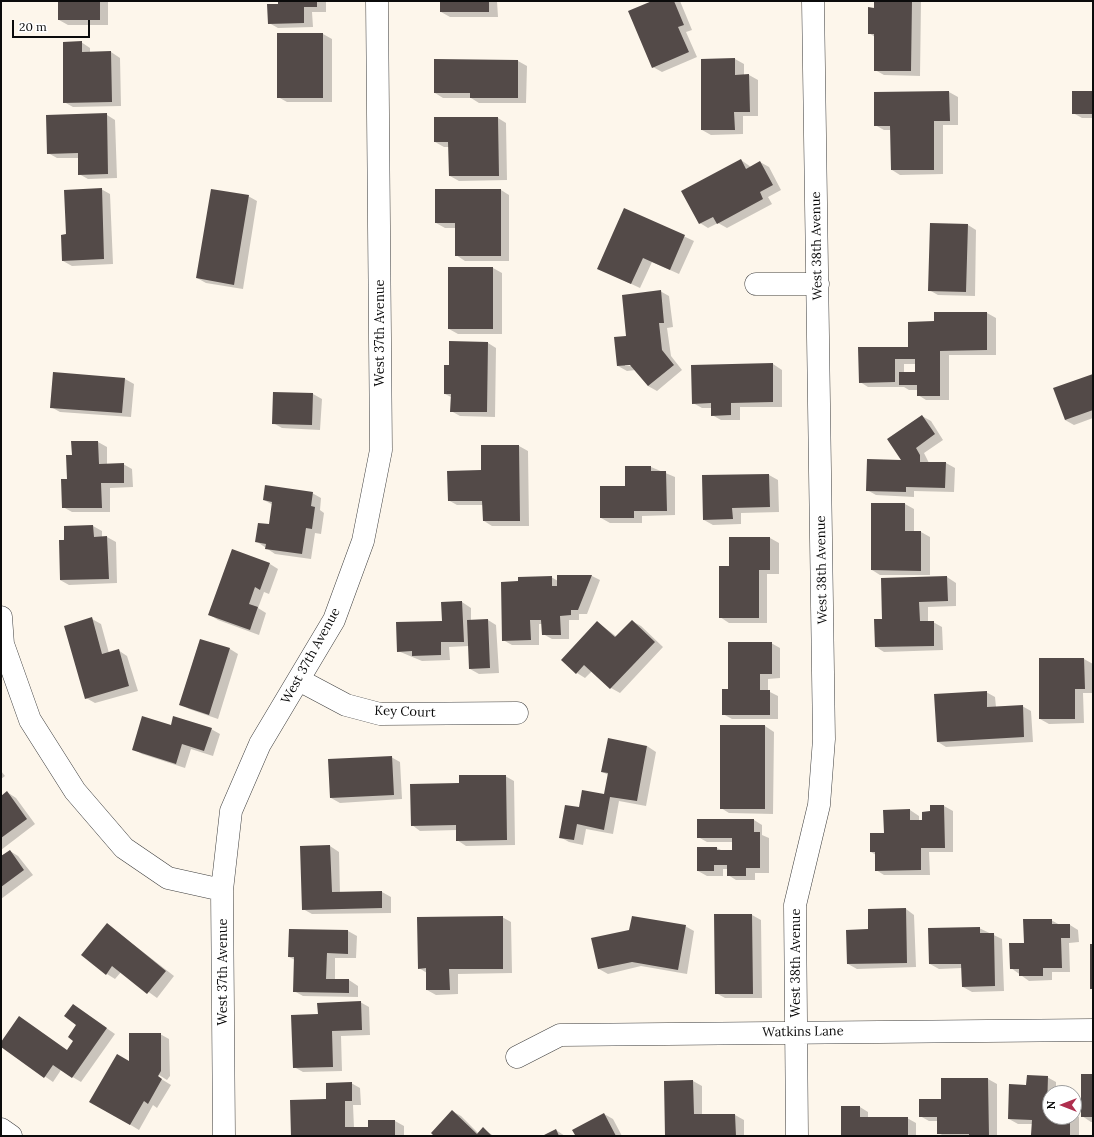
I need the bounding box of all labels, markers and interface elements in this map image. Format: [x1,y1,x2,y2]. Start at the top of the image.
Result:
scale bar [14,12,92,38]
text: 20 m [19,19,47,34]
street label: West 38th Avenue [808,191,826,301]
street label: West 37th Avenue [372,279,388,387]
street label: West 38th Avenue [813,515,831,625]
street label: West 37th Avenue [278,605,344,707]
street label: Key Court [374,703,436,721]
street label: West 38th Avenue [788,909,804,1017]
street label: West 37th Avenue [215,918,231,1026]
street label: Watkins Lane [762,1023,844,1041]
north arrow [1042,1085,1082,1125]
text: N [1044,1101,1058,1109]

